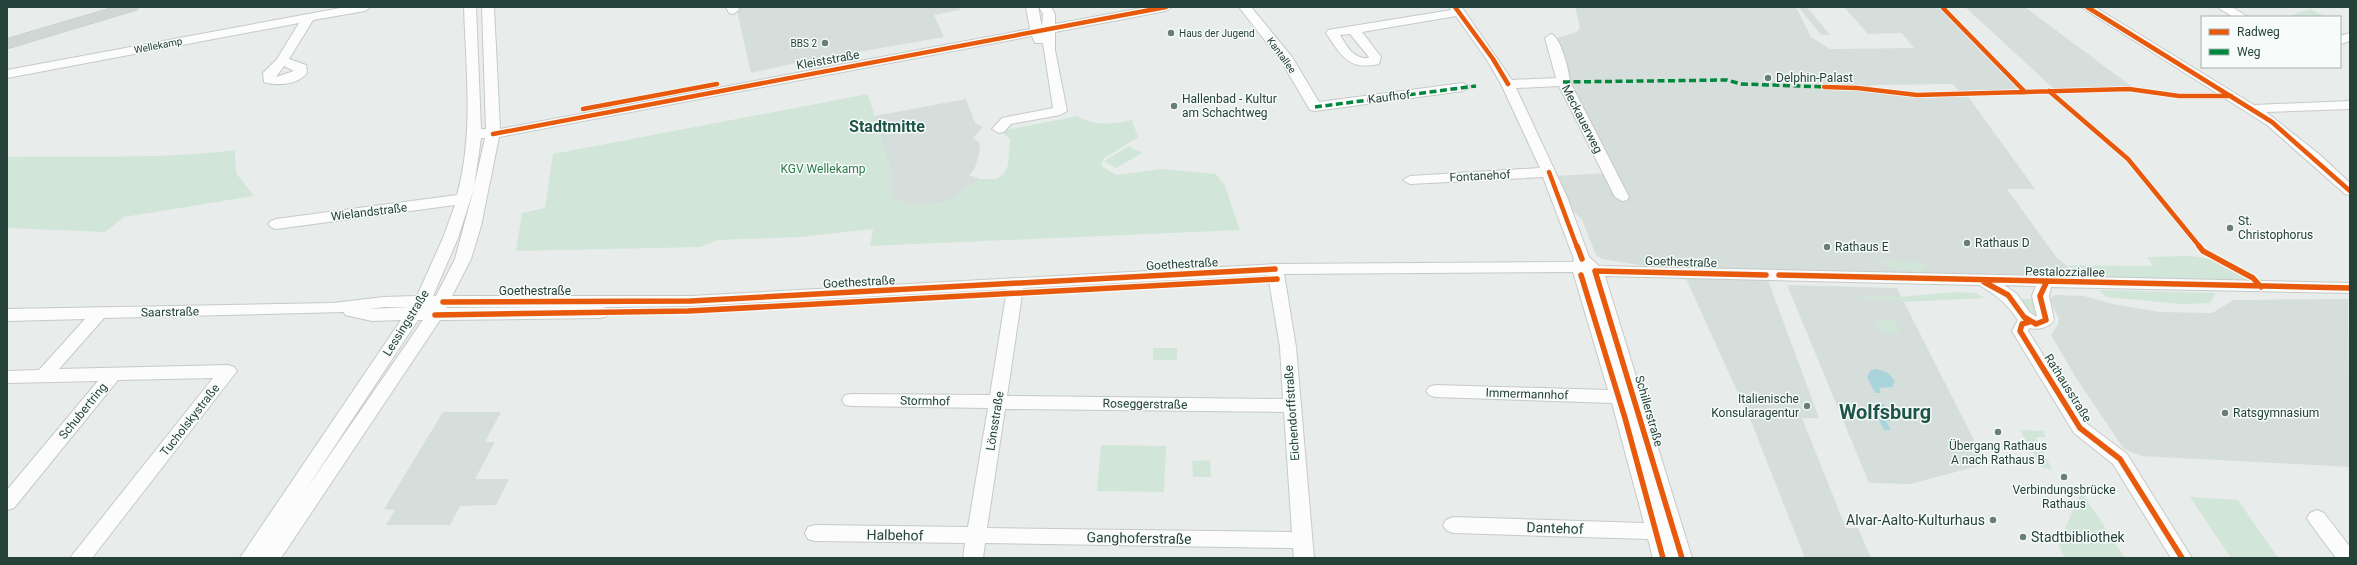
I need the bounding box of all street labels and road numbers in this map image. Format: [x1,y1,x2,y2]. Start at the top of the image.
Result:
street label: Wellekamp [133,35,184,56]
street label: Kantallee [1265,35,1298,75]
street label: Kleiststraße [795,48,861,72]
street label: Meckauerweg [1559,82,1605,156]
street label: Kaufhof [1367,87,1412,107]
street label: Fontanehof [1449,167,1512,185]
street label: Wielandstraße [330,200,408,224]
street label: Goethestraße [1645,254,1717,270]
street label: Goethestraße [1146,255,1218,273]
street label: Pestalozziallee [2025,264,2105,280]
street label: Goethestraße [823,273,895,291]
street label: Goethestraße [499,284,571,298]
street label: Lessingstraße [380,287,432,359]
street label: Saarstraße [141,304,199,320]
street label: Rathausstraße [2041,351,2095,425]
street label: Eichendorffstraße [1282,365,1302,461]
street label: Schillerstraße [1632,374,1666,448]
street label: Schubertring [56,380,110,442]
street label: Tucholskystraße [157,381,223,459]
street label: Immermannhof [1485,386,1569,402]
street label: Lönsstraße [983,390,1007,452]
street label: Stormhof [900,394,951,408]
street label: Roseggerstraße [1103,396,1187,412]
street label: Dantehof [1526,519,1584,537]
street label: Halbehof [866,527,924,543]
street label: Ganghoferstraße [1086,529,1192,547]

